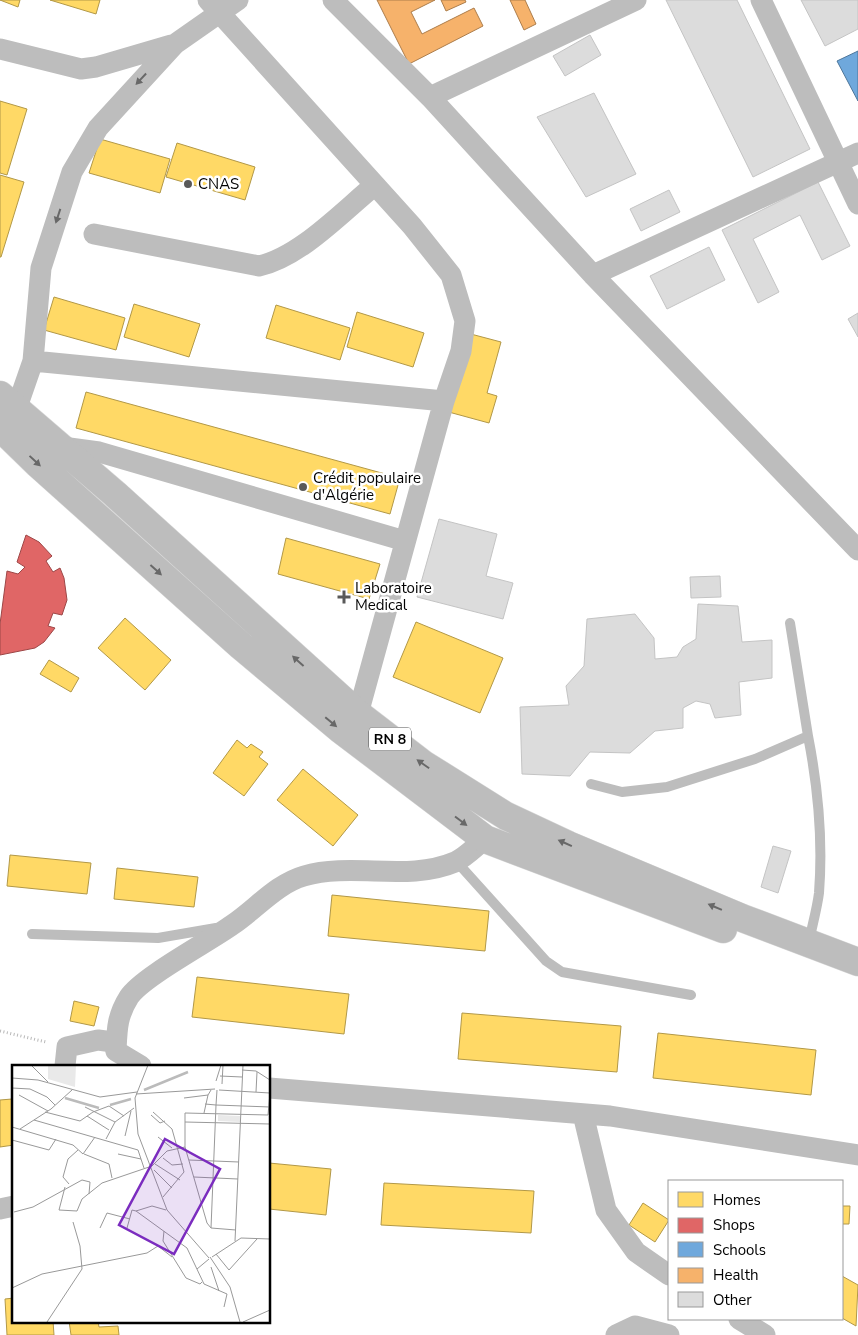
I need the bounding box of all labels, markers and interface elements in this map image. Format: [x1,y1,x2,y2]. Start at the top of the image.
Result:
one-way arrow [135,73,147,85]
place label: CNAS [198,174,239,194]
marker: CNAS [182,178,194,190]
one-way arrow [54,209,62,224]
one-way arrow [29,455,41,467]
place label: Crédit populaire d'Algérie [313,468,421,505]
marker: Crédit populaire d'Algérie [297,481,309,493]
one-way arrow [150,564,162,576]
place label: Laboratoire Medical [355,578,432,615]
marker: Laboratoire Medical [337,590,351,604]
one-way arrow [292,656,304,667]
one-way arrow [325,717,338,728]
road number: RN 8 [369,728,411,751]
one-way arrow [417,759,430,769]
one-way arrow [454,815,467,826]
one-way arrow [558,839,572,847]
one-way arrow [708,902,722,910]
inset map [12,1065,270,1322]
legend [668,1180,843,1320]
text: Homes [713,1190,761,1210]
text: Shops [713,1215,755,1235]
text: Schools [713,1240,766,1260]
text: Health [713,1265,758,1285]
text: Other [713,1290,752,1310]

